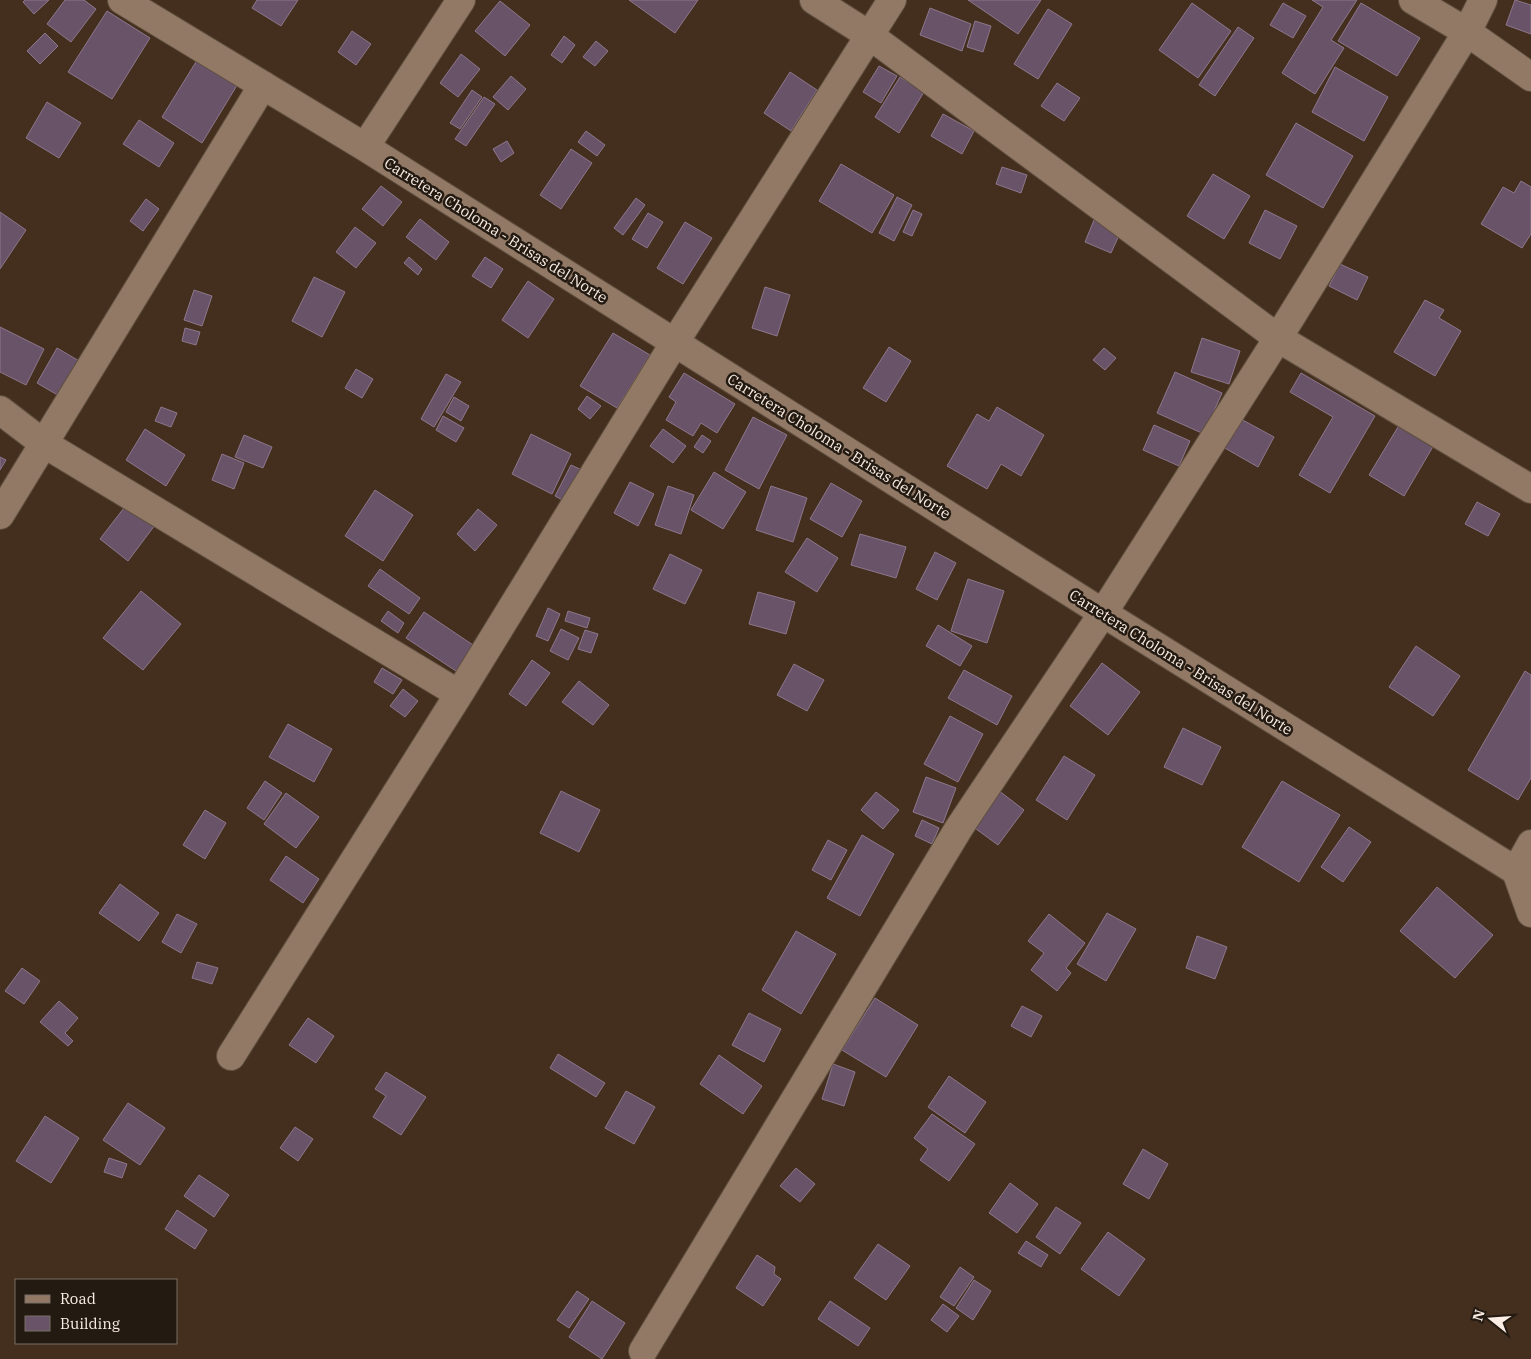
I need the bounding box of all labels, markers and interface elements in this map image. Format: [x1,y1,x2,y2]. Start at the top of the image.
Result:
street label: Carretera Choloma - Brisas del Norte [381,153,611,307]
street label: Carretera Choloma - Brisas del Norte [724,369,954,523]
street label: Carretera Choloma - Brisas del Norte [1066,585,1296,739]
legend [15,1279,178,1344]
text: Road [60,1289,96,1308]
north arrow [1466,1294,1516,1344]
text: N [1468,1307,1489,1323]
text: Building [60,1314,120,1333]

